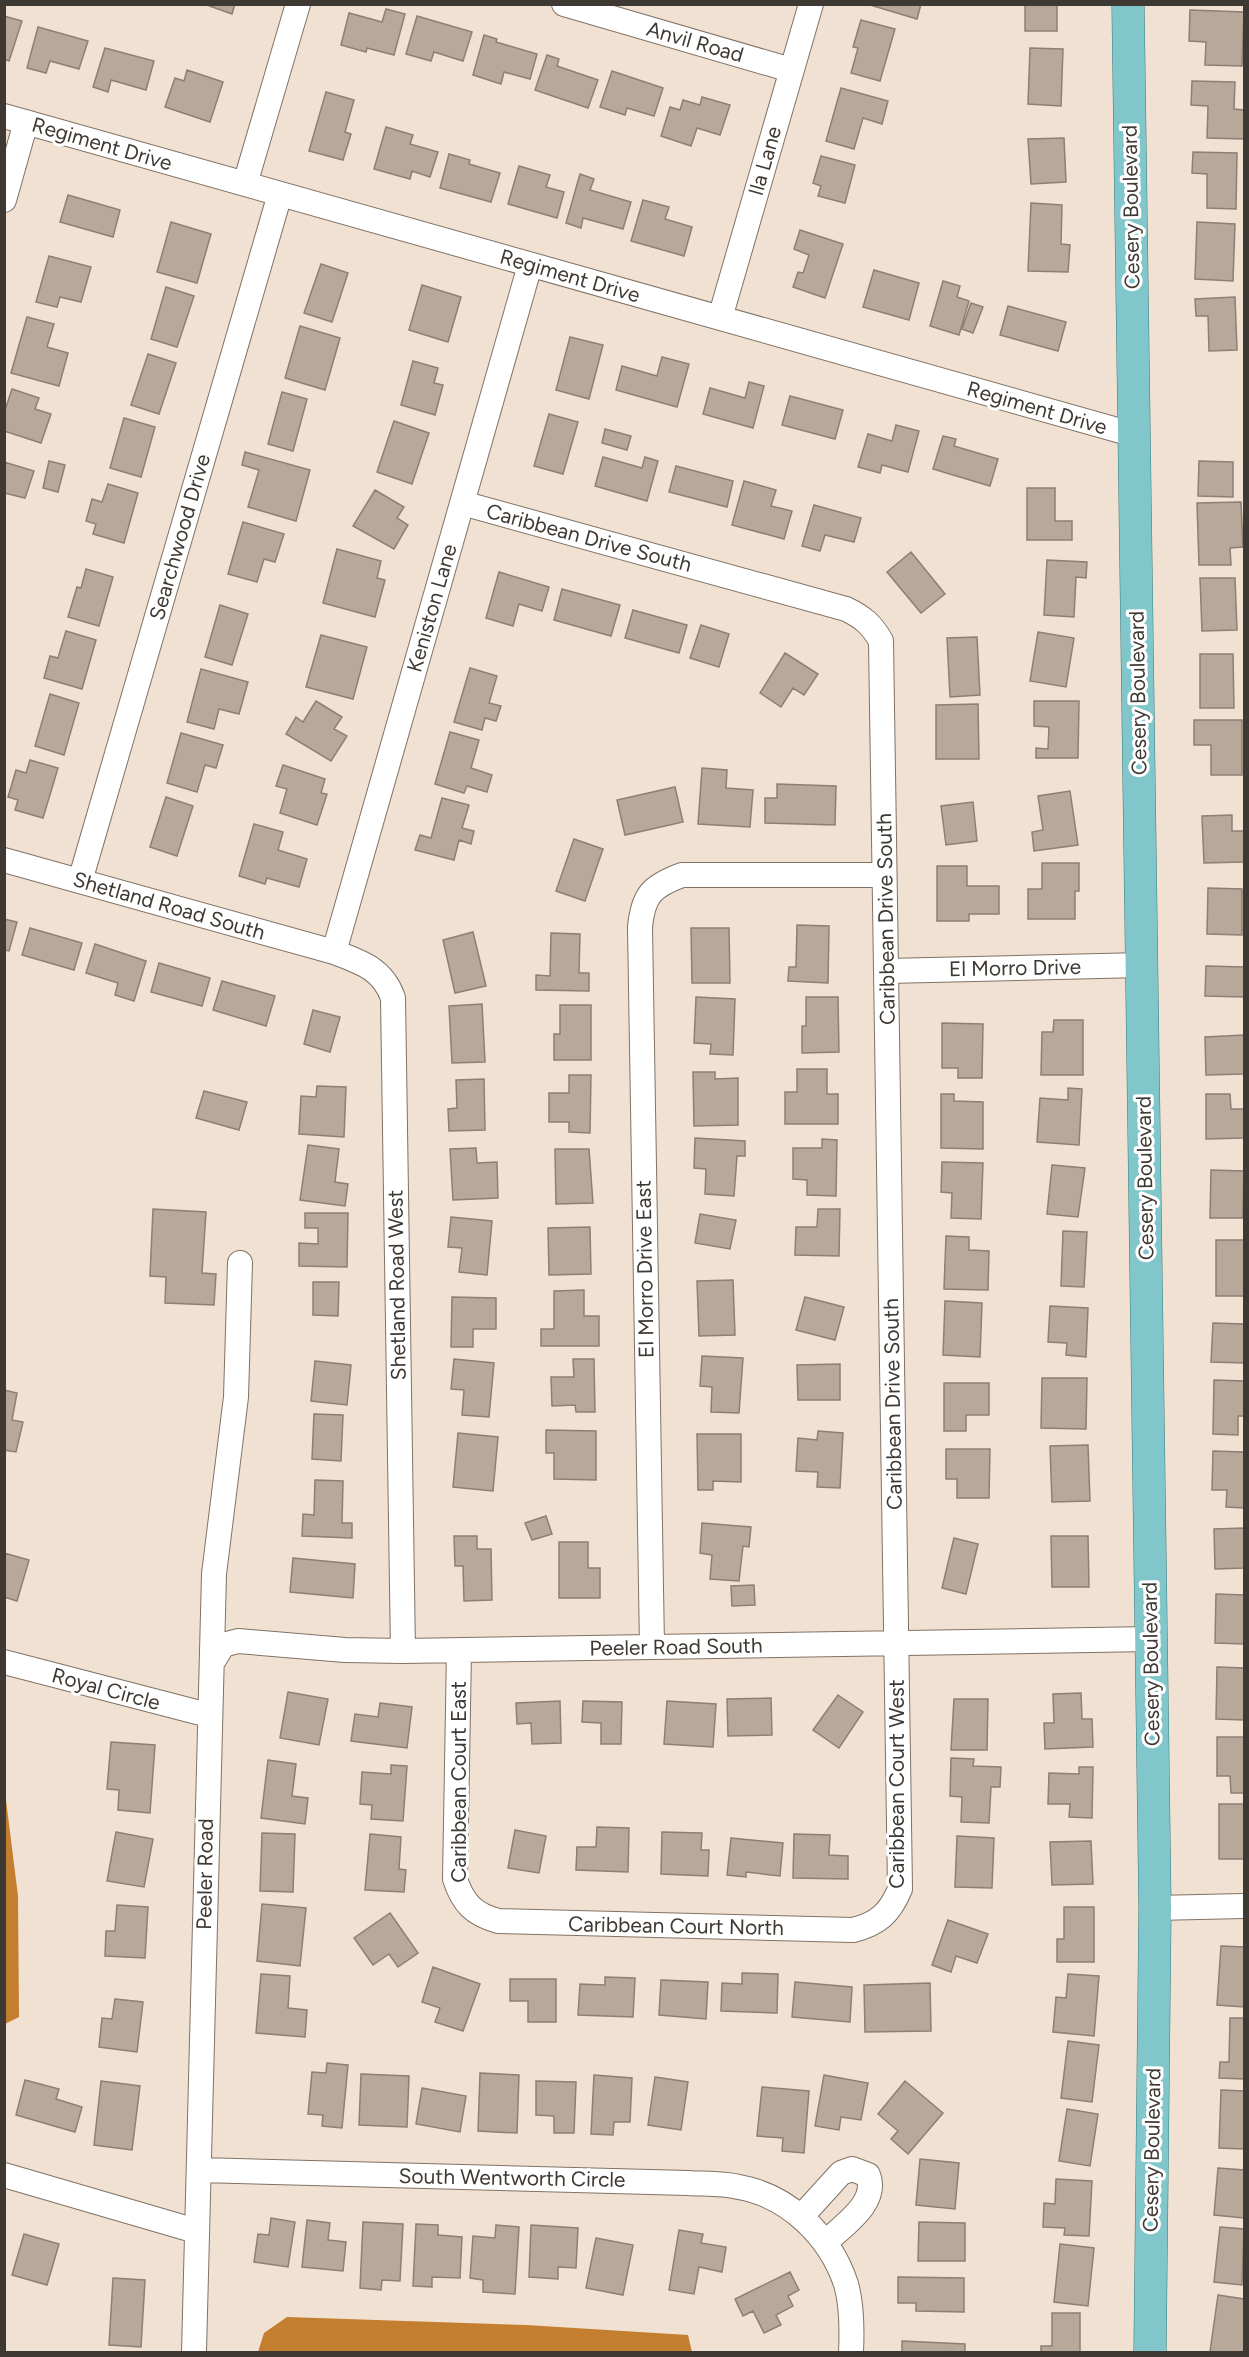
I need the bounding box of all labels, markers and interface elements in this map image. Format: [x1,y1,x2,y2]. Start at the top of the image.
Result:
street label: Anvil Road [644,16,747,67]
street label: Regiment Drive [29,112,175,175]
street label: Ila Lane [743,123,786,198]
street label: Cesery Boulevard [1117,125,1144,289]
street label: Regiment Drive [497,244,643,307]
street label: Regiment Drive [964,376,1110,439]
street label: Searchwood Drive [144,451,215,623]
street label: Caribbean Drive South [484,498,695,577]
street label: Keniston Lane [401,541,462,675]
street label: Cesery Boulevard [1124,611,1151,775]
street label: Caribbean Drive South [871,813,900,1025]
street label: Shetland Road South [70,866,268,945]
street label: El Morro Drive [949,954,1081,981]
street label: Cesery Boulevard [1131,1096,1158,1260]
street label: El Morro Drive East [630,1180,659,1358]
street label: Shetland Road West [382,1189,411,1381]
street label: Caribbean Drive South [878,1298,907,1510]
street label: Cesery Boulevard [1137,1582,1164,1746]
street label: Peeler Road South [589,1632,763,1661]
street label: Royal Circle [49,1662,163,1715]
street label: Caribbean Court West [884,1679,909,1889]
street label: Caribbean Court East [446,1681,471,1883]
street label: Peeler Road [191,1818,218,1930]
street label: Caribbean Court North [568,1911,784,1940]
street label: Cesery Boulevard [1138,2068,1165,2232]
street label: South Wentworth Circle [398,2163,626,2192]

